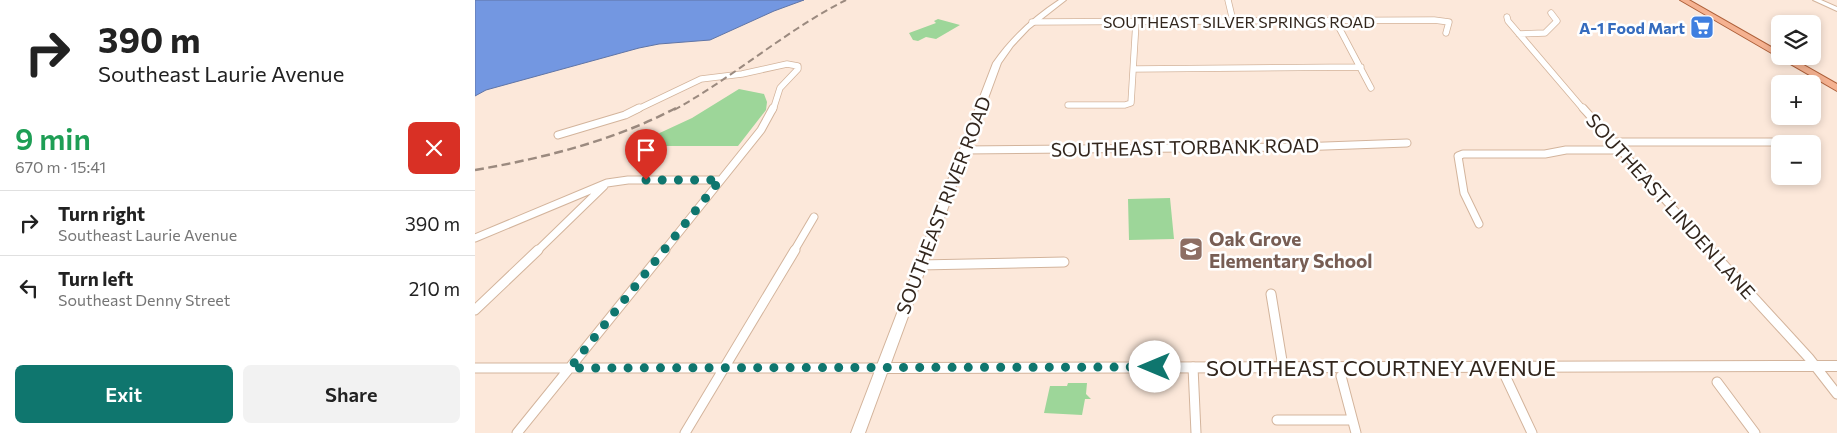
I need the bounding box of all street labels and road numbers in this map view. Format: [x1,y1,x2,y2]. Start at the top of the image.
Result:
street label: SOUTHEAST SILVER SPRINGS ROAD [1103,12,1375,31]
street label: SOUTHEAST RIVER ROAD [891,93,995,317]
street label: SOUTHEAST LINDEN LANE [1582,109,1760,303]
street label: SOUTHEAST TORBANK ROAD [1051,133,1319,161]
street label: SOUTHEAST COURTNEY AVENUE [1206,354,1556,381]

